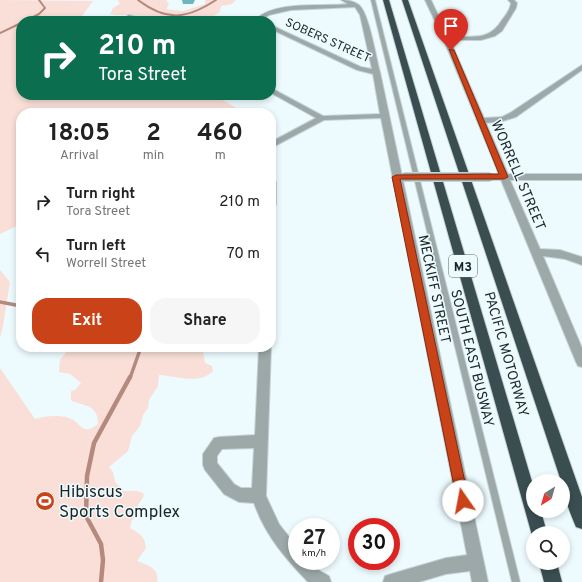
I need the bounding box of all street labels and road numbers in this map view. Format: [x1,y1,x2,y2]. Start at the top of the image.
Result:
street label: SOBERS STREET [282,15,373,67]
street label: WORRELL STREET [487,118,548,233]
street label: MECKIFF STREET [414,233,453,345]
road number: M3 [449,255,477,277]
street label: SOUTH EAST BUSWAY [446,288,497,429]
street label: PACIFIC MOTORWAY [480,290,532,419]

